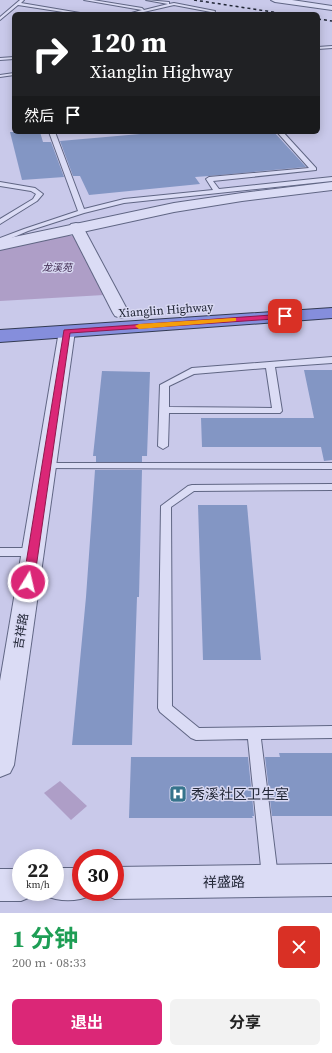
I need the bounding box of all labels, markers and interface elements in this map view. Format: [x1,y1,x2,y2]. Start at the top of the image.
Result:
text: 120 m [90,23,167,61]
icon: right [24,28,76,80]
text: Xianglin Highway [90,59,233,84]
icon: arrive [62,104,84,126]
text: 然后 [24,105,54,126]
park label: 龙溪苑 [42,261,74,274]
street label: Xianglin Highway [118,299,215,321]
pin [268,299,302,333]
icon: arrive [274,305,296,327]
position arrow [7,561,49,603]
street label: 吉祥路 [10,612,32,650]
hospital icon: 秀溪社区卫生室 [168,784,188,804]
place label: 秀溪社区卫生室 [191,784,289,804]
speed limit sign: 30 [72,849,124,901]
text: 22 [27,856,49,884]
street label: 祥盛路 [203,872,245,892]
text: km/h [26,878,50,891]
text: 1 分钟 [12,922,78,955]
button: close [278,926,320,968]
text: 200 m · 08:33 [12,954,86,971]
button: 退出 [12,999,162,1045]
button: 分享 [170,999,320,1045]

